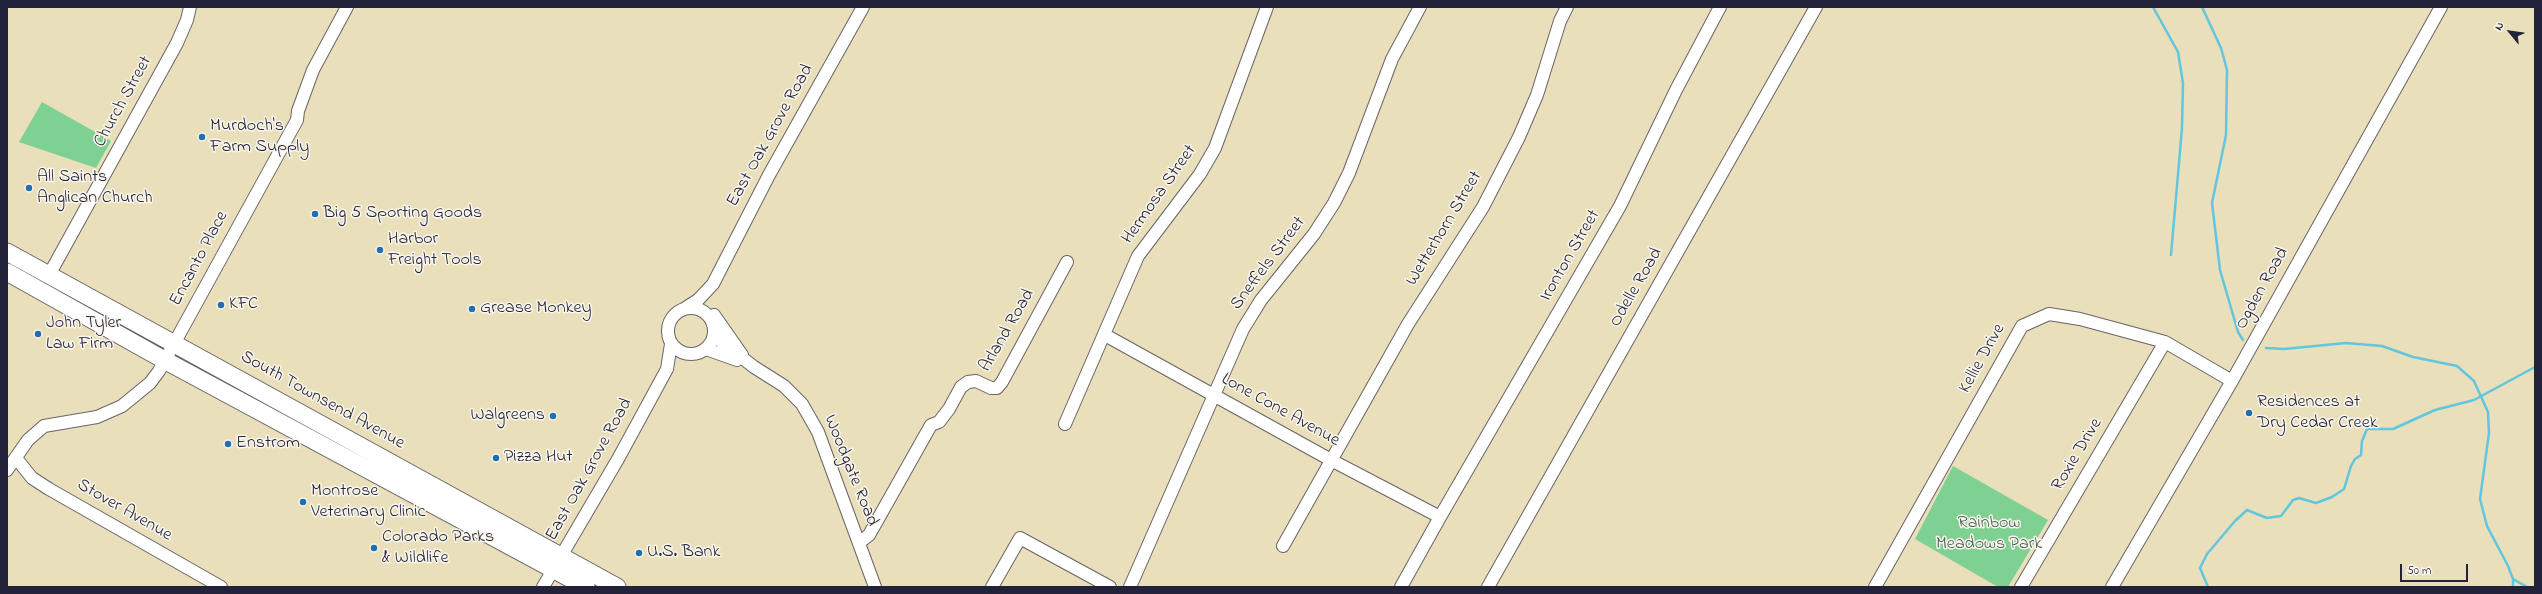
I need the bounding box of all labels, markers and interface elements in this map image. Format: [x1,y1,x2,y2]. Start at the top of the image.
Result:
north arrow [2490,12,2530,52]
text: N [2491,19,2508,33]
street label: Church Street [90,53,158,151]
street label: East Oak Grove Road [723,61,819,211]
place label: Murdoch's Farm Supply [210,116,309,158]
marker: Murdoch's Farm Supply [197,132,207,142]
street label: Hermosa Street [1118,141,1202,249]
place label: All Saints Anglican Church [37,167,152,210]
street label: Wetterhorn Street [1402,168,1488,290]
marker: All Saints Anglican Church [24,183,34,193]
place label: Big 5 Sporting Goods [323,203,482,225]
street label: Ironton Street [1536,206,1606,306]
street label: Encanto Place [166,208,234,310]
marker: Big 5 Sporting Goods [310,209,320,219]
street label: Sneffels Street [1227,213,1311,315]
place label: Harbor Freight Tools [388,229,482,272]
street label: Ogden Road [2232,244,2294,334]
marker: Harbor Freight Tools [375,245,385,255]
street label: Odelle Road [1606,245,1668,331]
street label: Arland Road [976,286,1040,376]
place label: KFC [229,294,258,316]
place label: Grease Monkey [480,298,591,320]
marker: KFC [216,300,226,310]
marker: Grease Monkey [467,304,477,314]
place label: John Tyler Law Firm [46,313,121,356]
street label: Kellie Drive [1955,320,2011,398]
marker: John Tyler Law Firm [33,329,43,339]
street label: South Townsend Avenue [236,347,408,455]
street label: Lone Cone Avenue [1217,370,1343,452]
place label: Residences at Dry Cedar Creek [2257,392,2378,434]
street label: East Oak Grove Road [542,395,638,545]
place label: Walgreens [470,405,545,427]
marker: Residences at Dry Cedar Creek [2244,408,2254,418]
marker: Walgreens [548,411,558,421]
street label: Woodgate Road [818,412,882,530]
street label: Roxie Drive [2048,415,2108,495]
place label: Enstrom [236,433,300,455]
marker: Enstrom [223,439,233,449]
place label: Pizza Hut [504,447,573,469]
marker: Pizza Hut [491,453,501,463]
street label: Stover Avenue [73,475,175,547]
place label: Montrose Veterinary Clinic [311,481,425,524]
marker: Montrose Veterinary Clinic [298,497,308,507]
park label: Rainbow Meadows Park [1936,513,2042,556]
place label: Colorado Parks & Wildlife [382,527,494,570]
place label: U.S. Bank [647,542,720,564]
marker: Colorado Parks & Wildlife [369,543,379,553]
marker: U.S. Bank [634,548,644,558]
scale bar [2402,556,2470,582]
text: 50 m [2407,562,2431,580]

